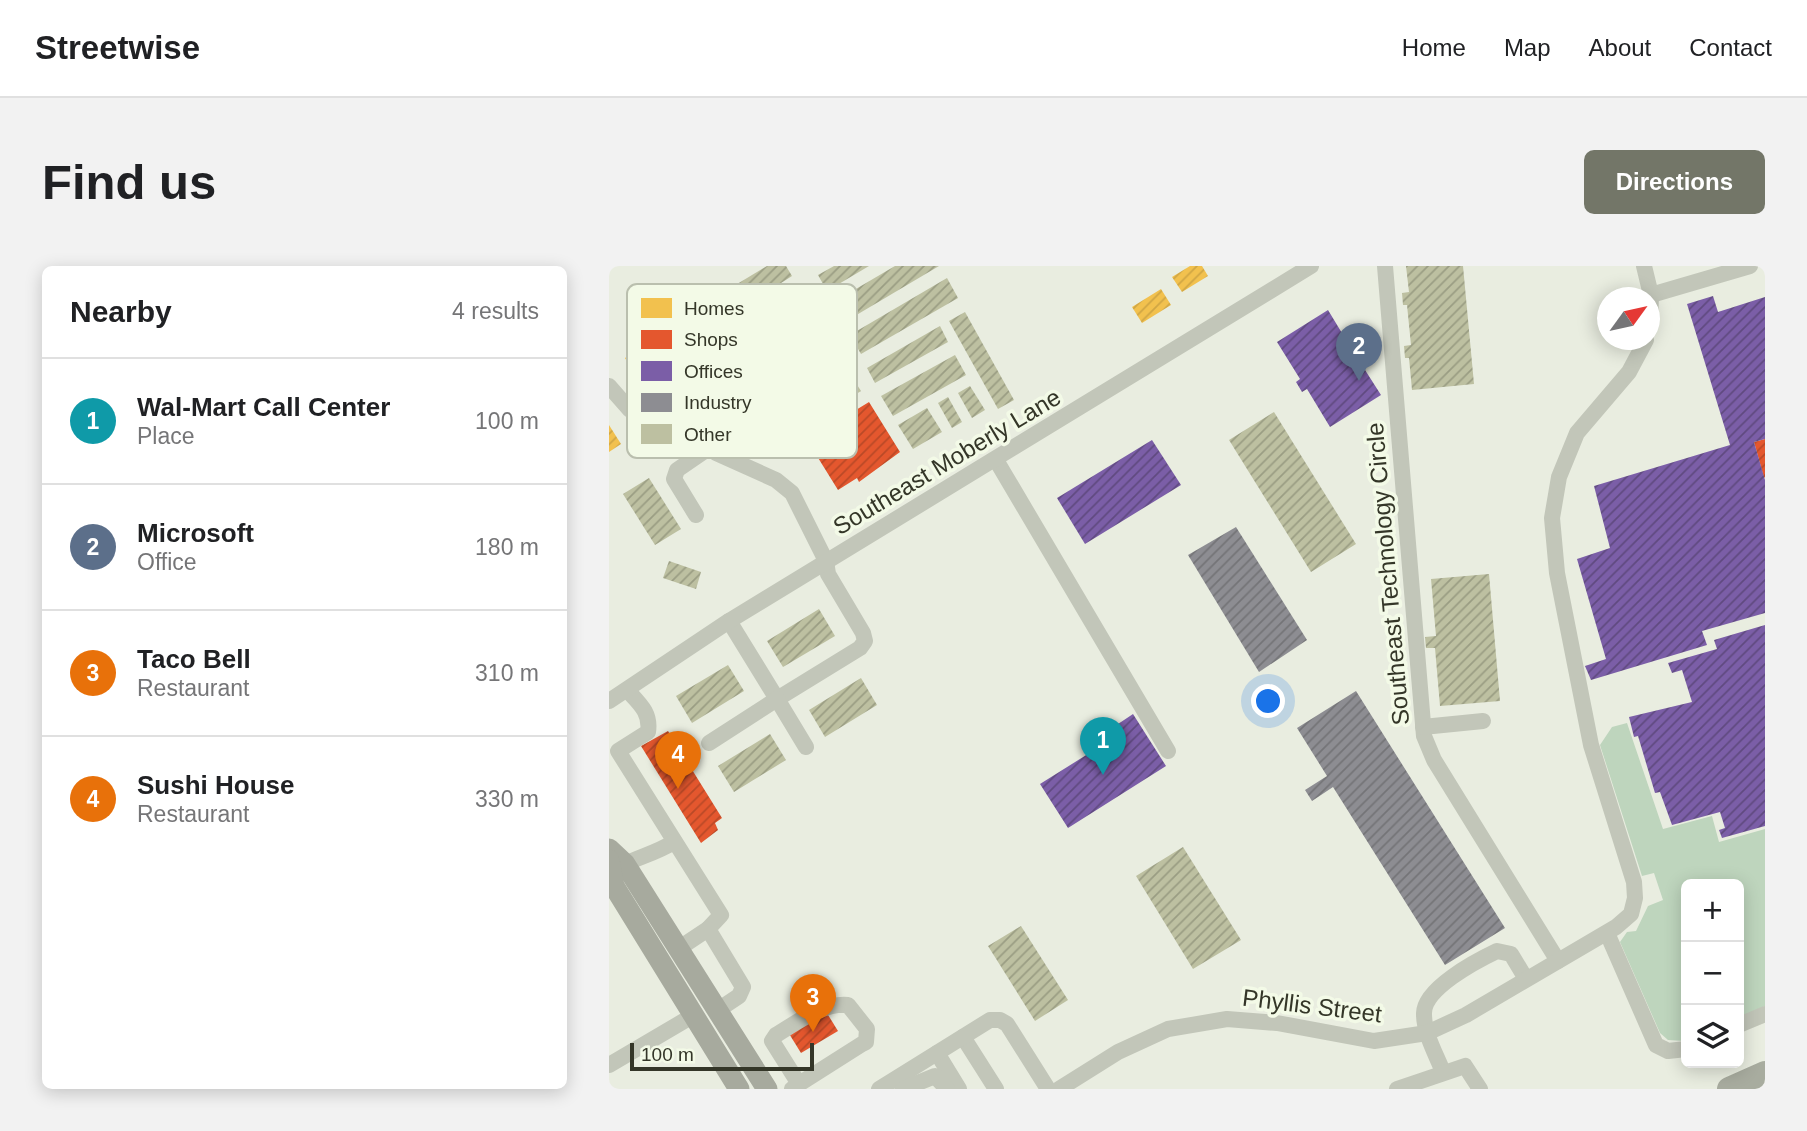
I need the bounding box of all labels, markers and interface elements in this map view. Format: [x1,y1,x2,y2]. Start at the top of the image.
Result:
text: Streetwise [35,29,200,66]
text: Home [1402,34,1466,61]
text: Map [1504,34,1551,61]
text: About [1589,34,1651,61]
text: Contact [1689,34,1772,61]
button: Directions [1584,150,1765,214]
text: Find us [42,155,216,209]
legend [627,284,857,458]
north arrow [1597,287,1660,350]
text: Nearby [70,295,172,328]
text: 4 results [452,298,539,324]
text: Homes [684,298,744,319]
pin: 2 [1336,323,1382,381]
text: Shops [684,329,738,350]
text: Offices [684,361,743,382]
street label: Southeast Moberly Lane [828,383,1065,540]
text: Wal-Mart Call Center [137,392,390,422]
text: Industry [684,392,752,413]
text: 1 [87,408,99,434]
text: 100 m [475,408,539,434]
street label: Southeast Technology Circle [1361,422,1414,727]
text: Place [137,423,195,449]
text: Other [684,424,732,445]
text: Microsoft [137,518,254,548]
text: 2 [87,534,99,560]
text: 180 m [475,534,539,560]
text: Office [137,549,197,575]
text: Taco Bell [137,644,251,674]
text: 3 [87,660,99,686]
text: 310 m [475,660,539,686]
text: Restaurant [137,675,250,701]
your location [1251,684,1285,718]
pin: 1 [1080,717,1126,775]
pin: 4 [655,731,701,789]
text: Sushi House [137,770,294,800]
text: 4 [87,786,99,812]
text: 330 m [475,786,539,812]
text: Restaurant [137,801,250,827]
map controls [1681,879,1744,1068]
button: + [1681,879,1744,942]
button: − [1681,942,1744,1005]
pin: 3 [790,974,836,1032]
street label: Phyllis Street [1241,984,1384,1027]
button: layers [1681,1005,1744,1068]
scale bar [630,1040,814,1072]
text: 100 m [641,1044,694,1065]

